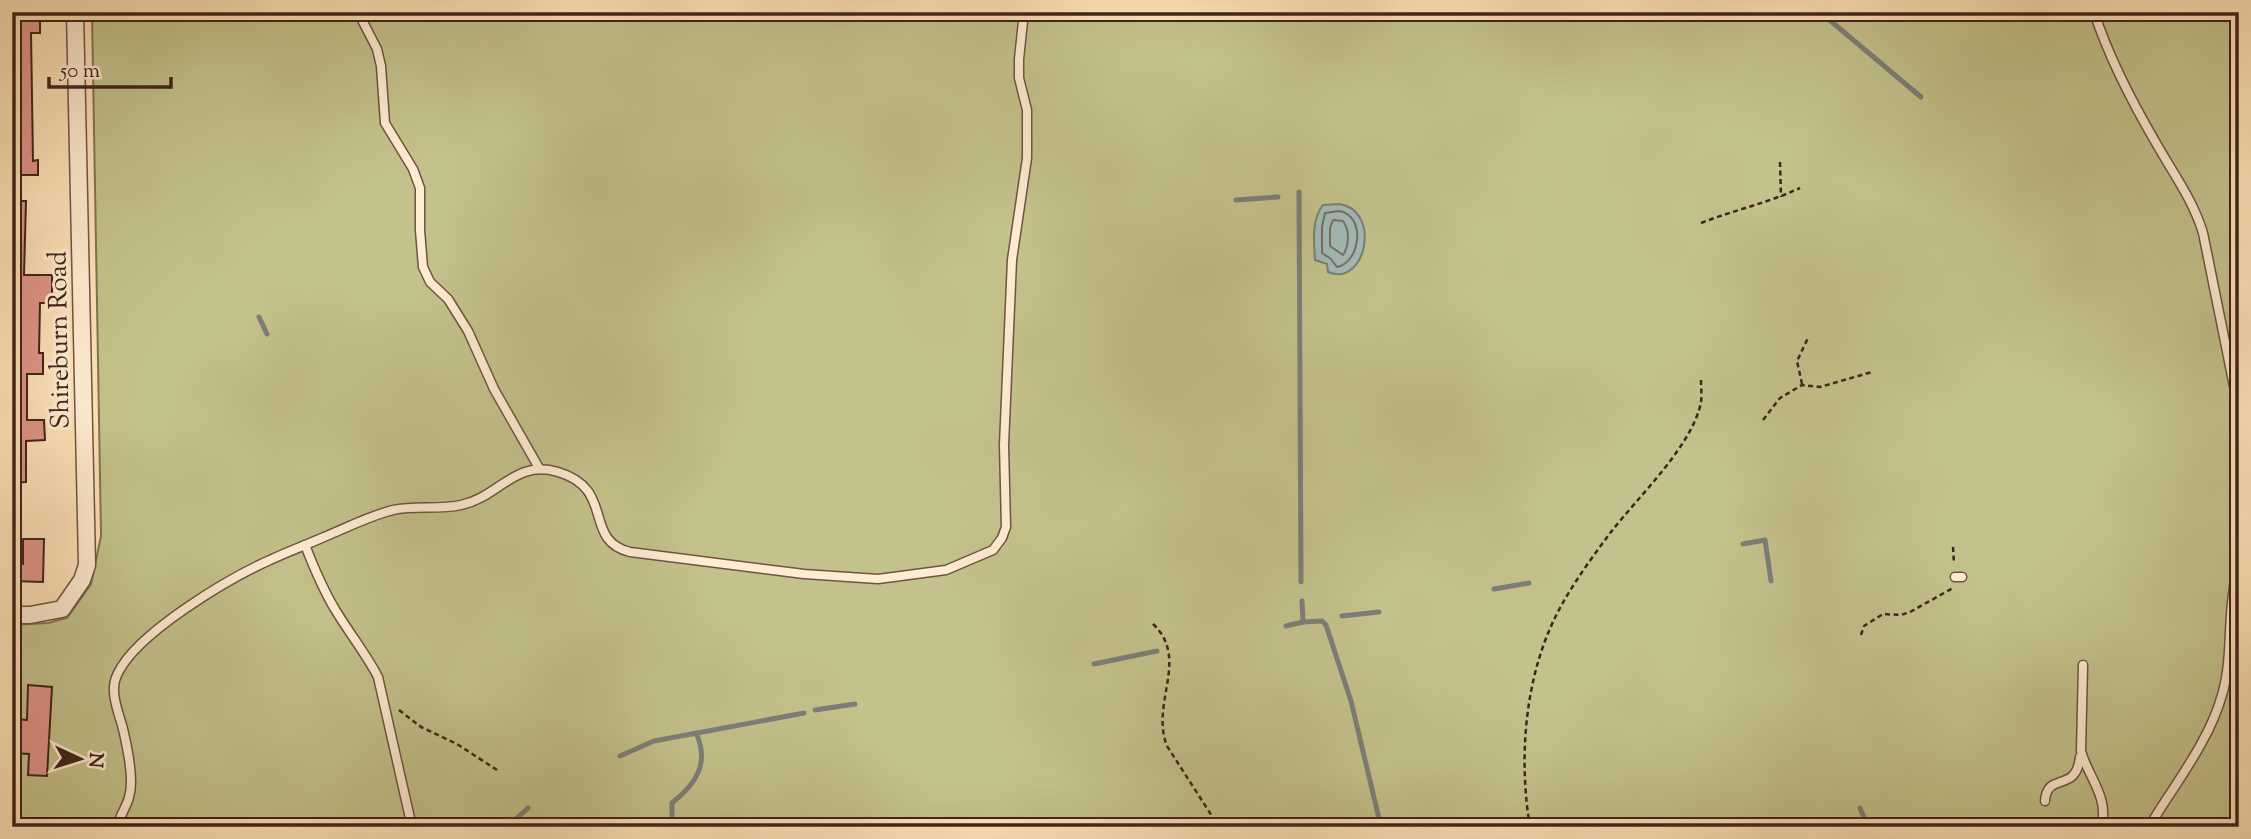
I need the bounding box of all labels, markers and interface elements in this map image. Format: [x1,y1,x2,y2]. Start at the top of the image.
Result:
scale bar [49,46,172,90]
text: 50 m [59,57,100,87]
street label: Shireburn Road [40,250,81,429]
north arrow [46,724,116,794]
text: N [80,752,108,769]

